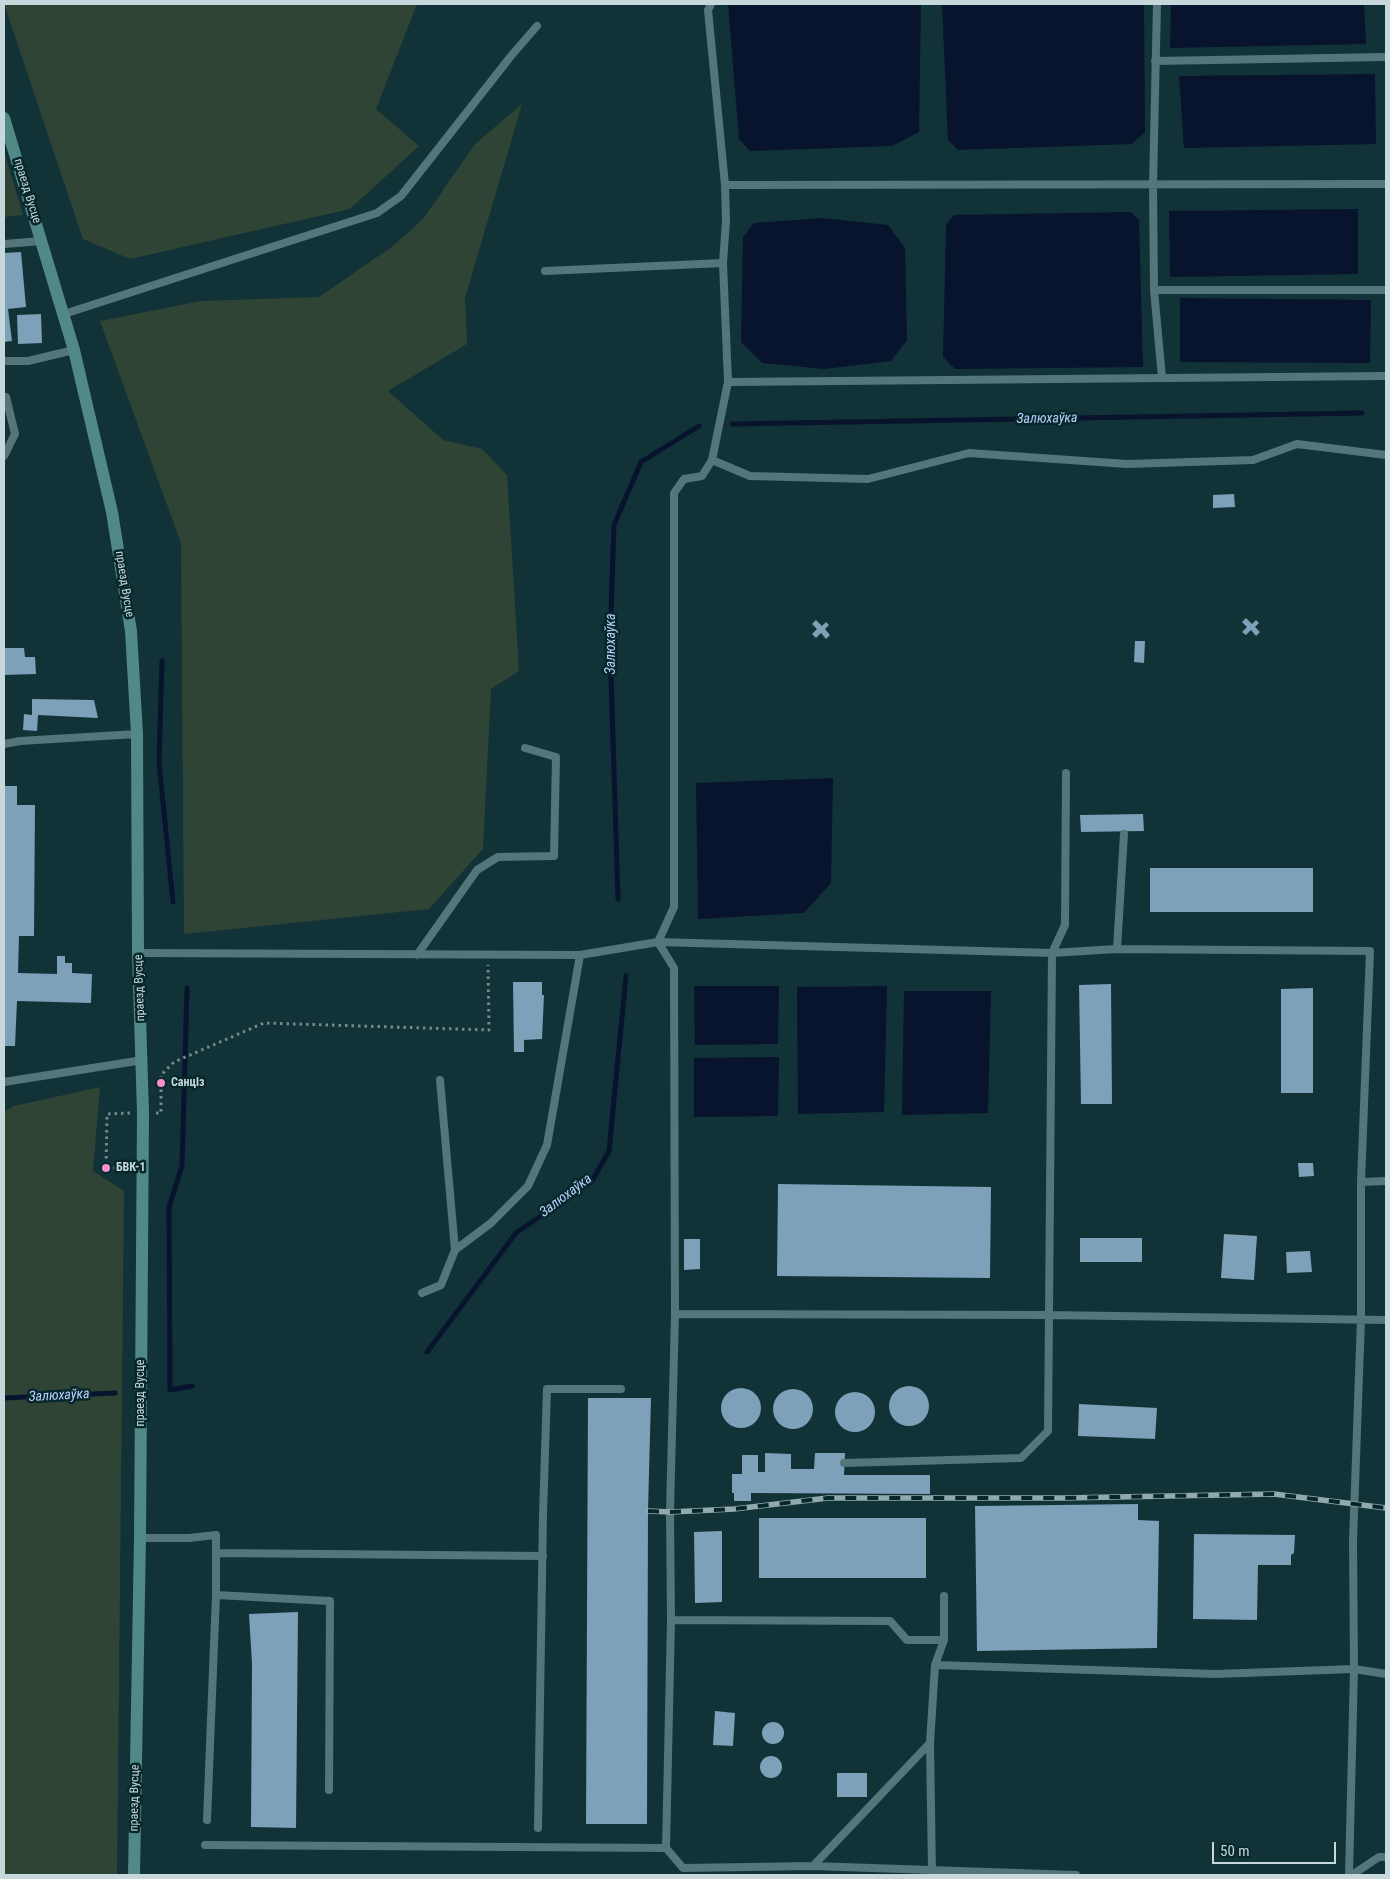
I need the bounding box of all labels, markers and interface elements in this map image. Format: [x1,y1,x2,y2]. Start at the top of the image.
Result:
street label: праезд Вусце [10,157,44,225]
water label: Залюхаўка [1016,410,1078,428]
street label: праезд Вусце [112,550,136,618]
water label: Залюхаўка [603,614,619,674]
street label: праезд Вусце [132,954,148,1022]
place label: Санціз [171,1076,204,1090]
marker: Санціз [155,1077,167,1089]
place label: БВК-1 [116,1161,145,1175]
marker: БВК-1 [100,1162,112,1174]
water label: Залюхаўка [537,1171,595,1221]
street label: праезд Вусце [134,1360,148,1426]
water label: Залюхаўка [28,1386,90,1406]
street label: праезд Вусце [127,1764,143,1832]
scale bar [1215,1832,1339,1864]
text: 50 m [1220,1842,1250,1860]

